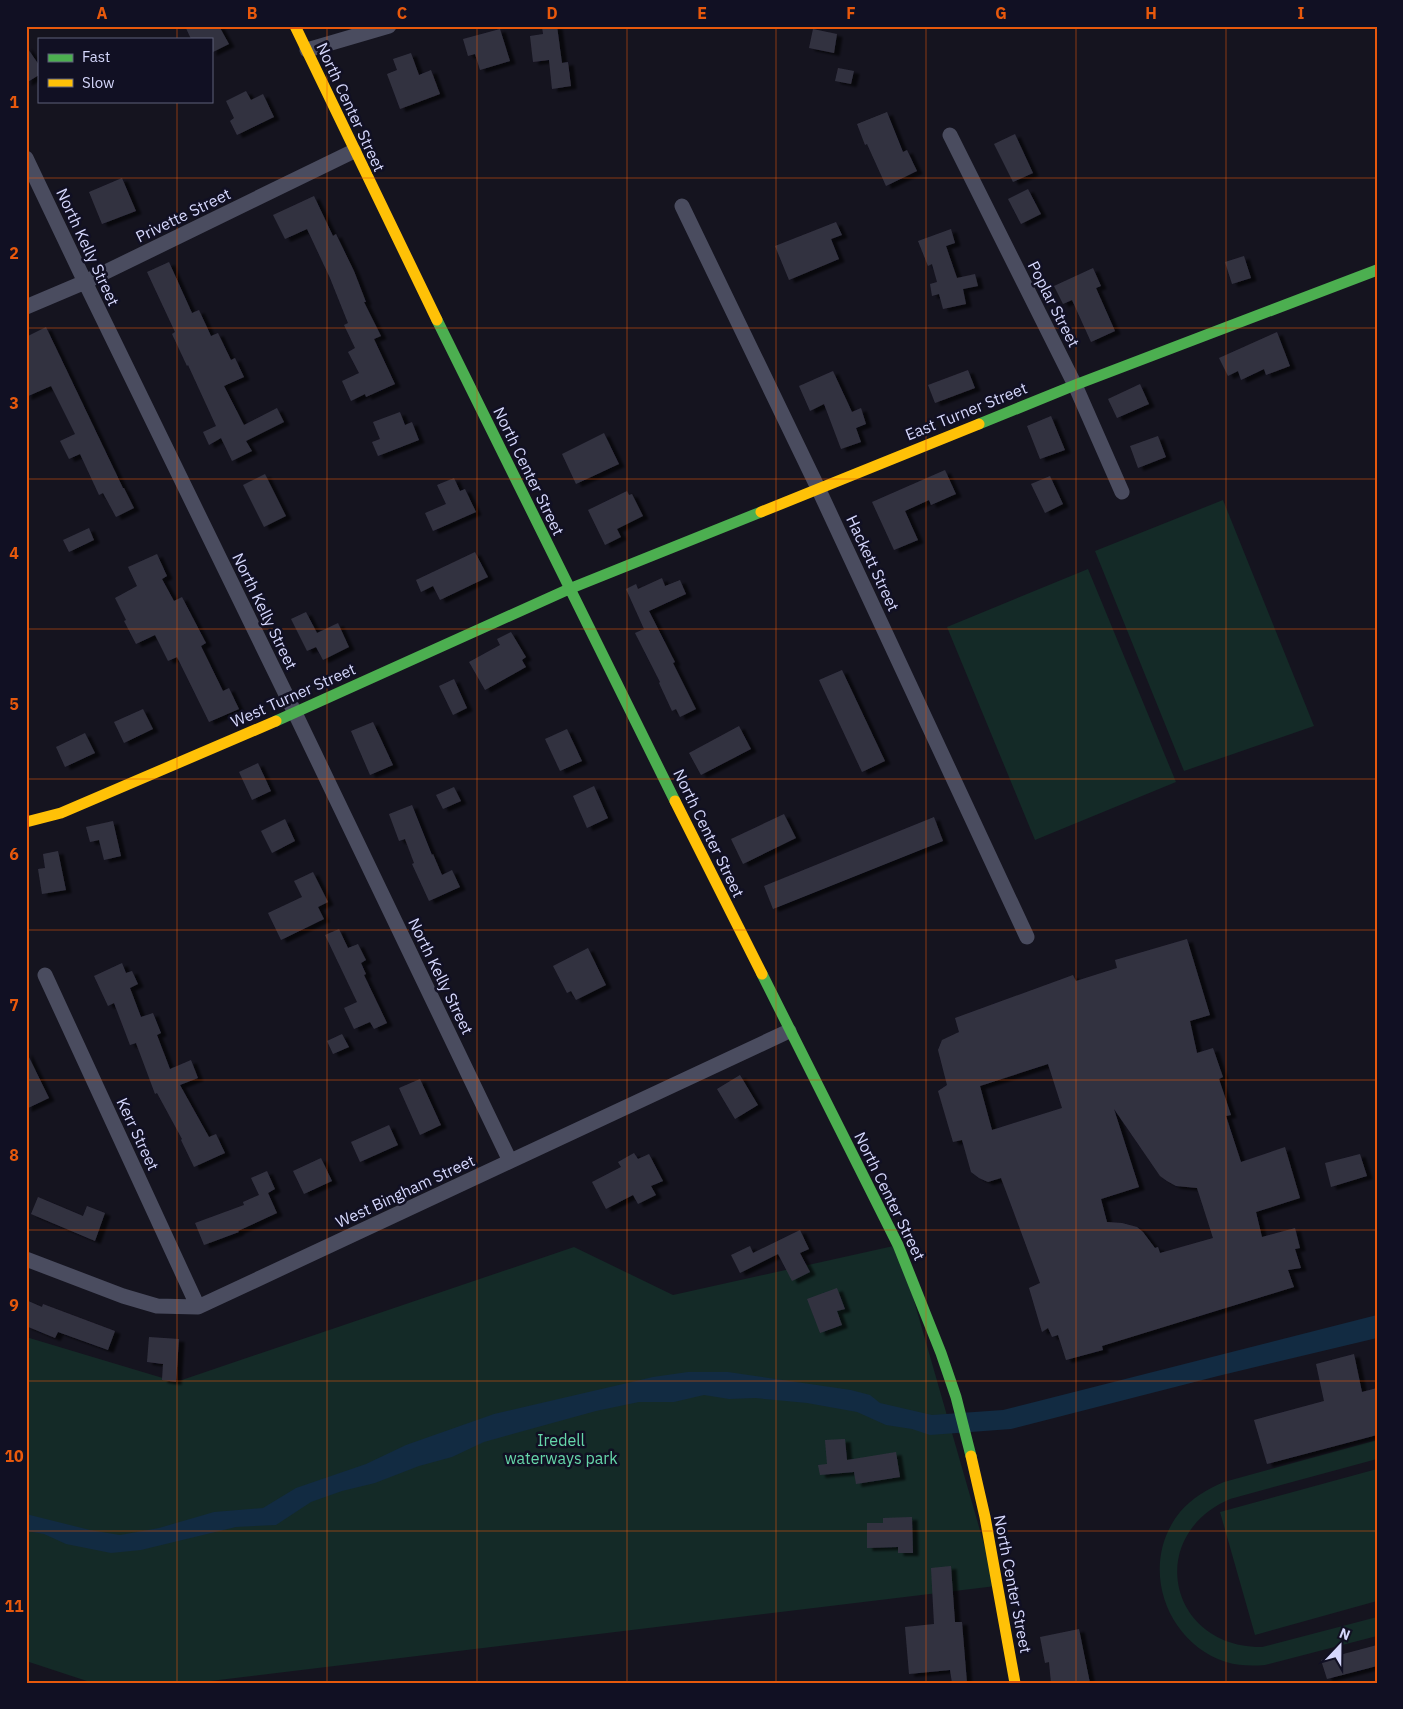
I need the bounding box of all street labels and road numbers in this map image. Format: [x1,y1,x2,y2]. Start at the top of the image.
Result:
street label: North Center Street [312,39,390,175]
street label: Privette Street [132,183,234,247]
street label: North Kelly Street [52,185,124,309]
street label: Poplar Street [1024,258,1084,350]
street label: East Turner Street [902,377,1030,445]
street label: North Center Street [489,404,569,538]
street label: Hackett Street [842,512,904,614]
street label: North Kelly Street [228,549,302,673]
street label: West Turner Street [227,658,359,732]
street label: North Center Street [669,766,749,900]
street label: North Kelly Street [404,914,478,1038]
street label: Kerr Street [112,1094,164,1174]
street label: North Center Street [850,1129,930,1263]
street label: West Bingham Street [332,1150,478,1232]
street label: North Center Street [990,1513,1036,1655]

